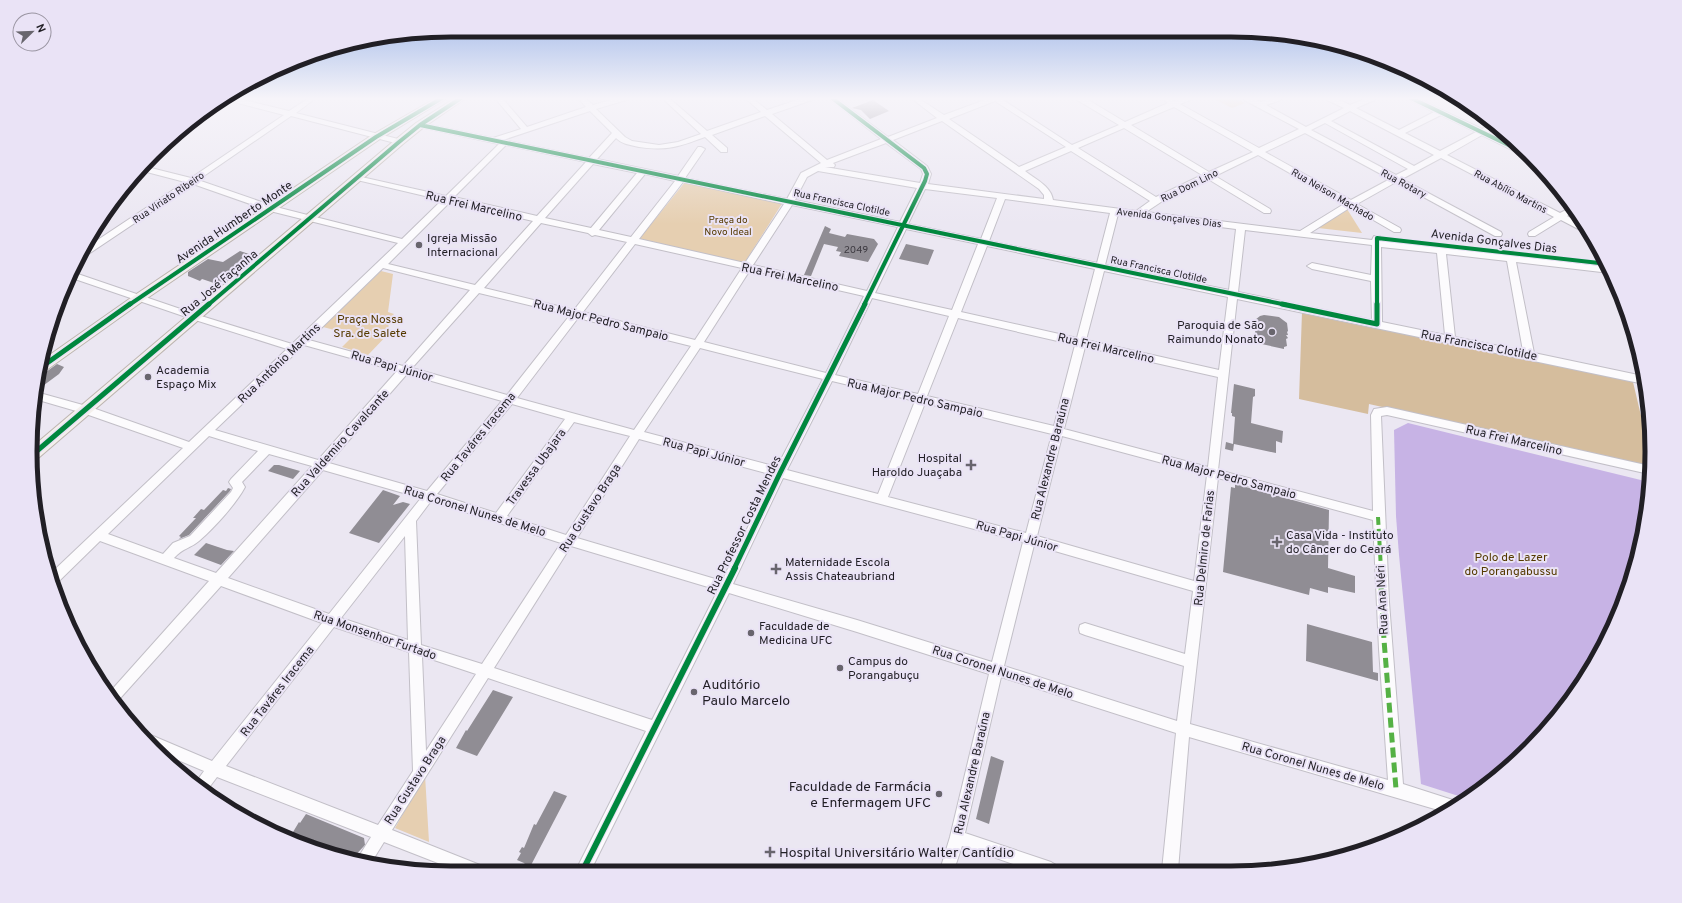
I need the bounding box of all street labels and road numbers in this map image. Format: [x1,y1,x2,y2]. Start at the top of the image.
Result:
street label: Rua Nelson Machado [1289,166,1376,225]
street label: Rua Dom Lino [1159,167,1221,206]
street label: Rua Rotary [1378,167,1428,202]
street label: Rua Abílio Martins [1471,168,1549,217]
street label: Rua Viriato Ribeiro [131,169,208,227]
street label: Avenida Humberto Monte [173,178,296,268]
street label: Rua Francisca Clotilde [792,187,891,220]
street label: Rua Frei Marcelino [424,188,524,226]
street label: Avenida Gonçalves Dias [1115,206,1222,231]
street label: Avenida Gonçalves Dias [1430,226,1558,258]
street label: Rua José Façanha [178,247,262,321]
street label: Rua Francisca Clotilde [1109,254,1208,287]
street label: Rua Frei Marcelino [740,260,840,296]
street label: Rua Major Pedro Sampaio [531,296,670,346]
street label: Rua Antônio Martins [235,320,324,407]
street label: Rua Francisca Clotilde [1419,327,1538,365]
street label: Rua Frei Marcelino [1056,330,1156,368]
street label: Rua Papi Júnior [349,348,435,386]
street label: Rua Major Pedro Sampaio [845,376,984,422]
street label: Rua Valdemiro Cavalcante [288,387,393,501]
street label: Rua Taváres Iracema [438,389,520,486]
street label: Rua Alexandre Baraúna [1028,396,1074,522]
street label: Rua Frei Marcelino [1464,422,1564,460]
street label: Travessa Ubajara [503,426,570,509]
street label: Rua Papi Júnior [661,434,747,472]
street label: Rua Major Pedro Sampaio [1160,452,1298,504]
street label: Rua Professor Costa Mendes [704,453,786,598]
street label: Rua Gustavo Braga [556,461,625,556]
street label: Rua Coronel Nunes de Melo [402,483,548,541]
street label: Rua Delmiro de Farias [1191,489,1219,607]
street label: Rua Papi Júnior [974,518,1060,556]
street label: Rua Ana Néri [1373,565,1393,635]
street label: Rua Monsenhor Furtado [311,607,439,665]
street label: Rua Taváres Iracema [237,643,318,740]
street label: Rua Coronel Nunes de Melo [930,643,1076,703]
street label: Rua Alexandre Baraúna [951,710,995,836]
street label: Rua Gustavo Braga [381,733,450,828]
street label: Rua Coronel Nunes de Melo [1240,739,1386,795]

